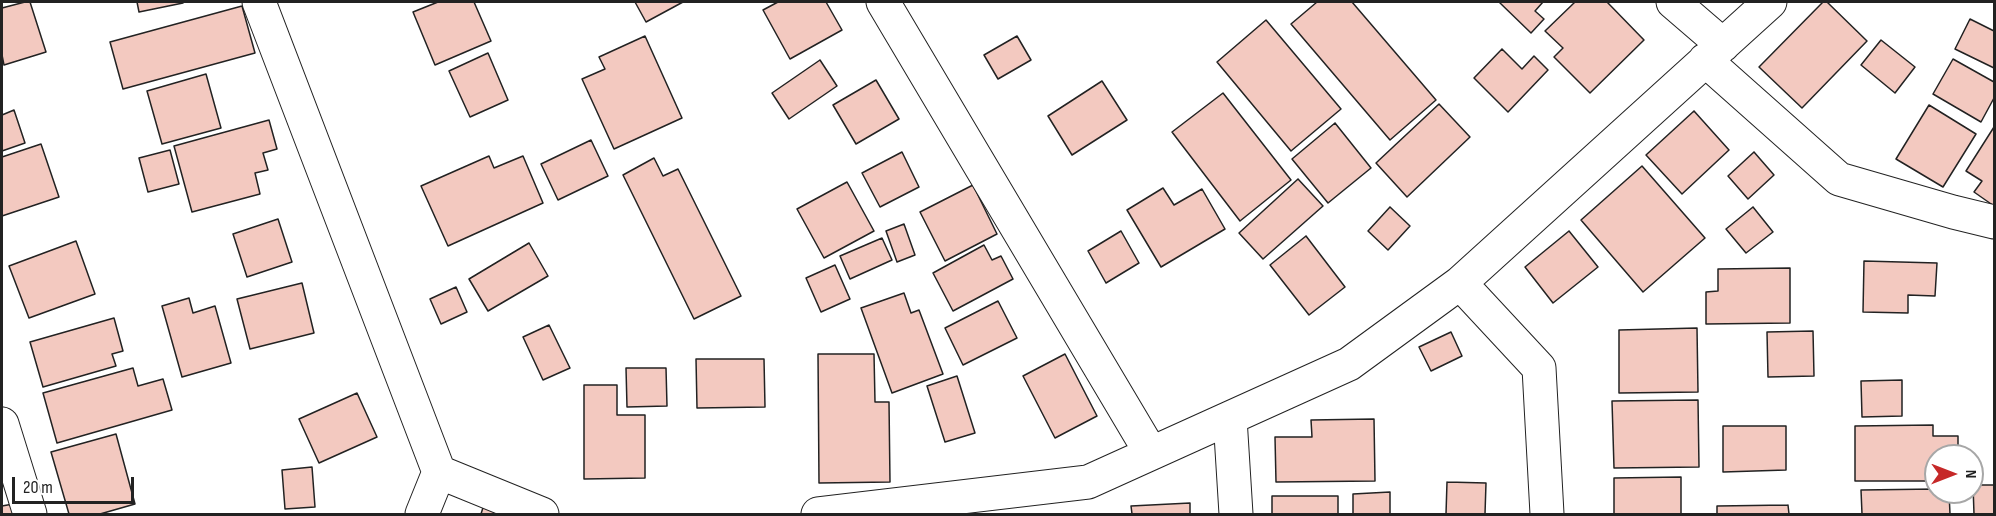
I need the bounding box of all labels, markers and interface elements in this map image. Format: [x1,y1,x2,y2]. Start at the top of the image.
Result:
north arrow [1924,444,1984,504]
scale bar [15,465,136,503]
text: N [1961,470,1980,478]
text: 20 m [23,477,53,498]

